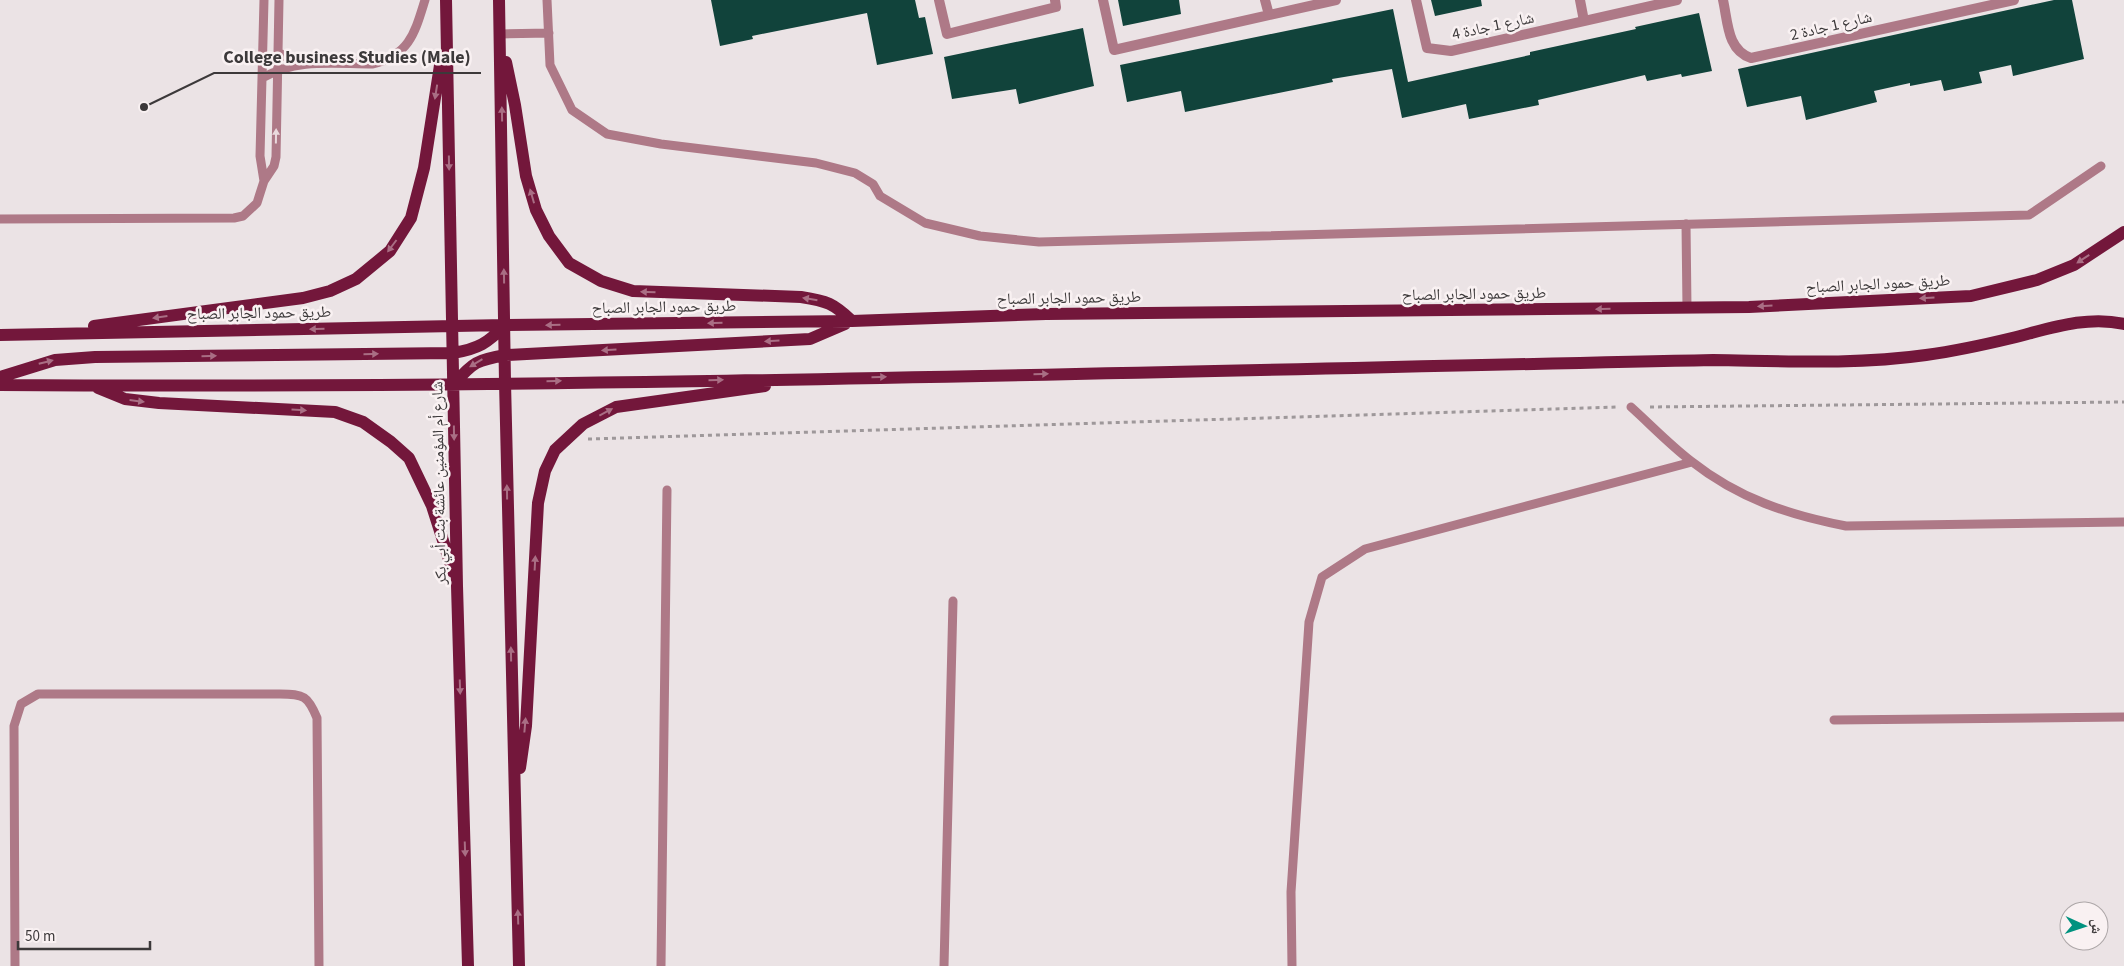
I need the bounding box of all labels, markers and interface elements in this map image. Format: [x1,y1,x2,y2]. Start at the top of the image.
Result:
street label: شارع 1 جادة 2 [1788,6,1874,46]
street label: شارع 1 جادة 4 [1450,7,1536,45]
callout: College business Studies (Male) [214,40,481,73]
text: College business Studies (Male) [223,45,471,70]
one-way arrow [432,85,440,101]
one-way arrow [498,106,506,122]
one-way arrow [272,128,280,144]
one-way arrow [446,155,454,171]
one-way arrow [527,189,535,204]
one-way arrow [387,239,397,253]
one-way arrow [2076,254,2090,264]
one-way arrow [500,268,508,284]
street label: طريق حمود الجابر الصباح [1805,269,1951,299]
street label: طريق حمود الجابر الصباح [1402,282,1546,306]
street label: طريق حمود الجابر الصباح [997,286,1141,310]
one-way arrow [640,288,656,296]
one-way arrow [802,294,818,302]
street label: طريق حمود الجابر الصباح [592,295,736,319]
one-way arrow [1919,295,1935,303]
street label: طريق حمود الجابر الصباح [187,301,331,325]
one-way arrow [1757,303,1773,311]
one-way arrow [1594,305,1610,313]
one-way arrow [151,313,167,321]
one-way arrow [707,319,723,327]
one-way arrow [545,321,561,329]
one-way arrow [308,325,324,333]
one-way arrow [763,338,779,346]
one-way arrow [601,346,617,354]
one-way arrow [363,350,379,358]
one-way arrow [201,352,217,360]
one-way arrow [39,358,54,366]
one-way arrow [469,359,484,367]
one-way arrow [1033,370,1049,378]
one-way arrow [871,373,887,381]
one-way arrow [709,376,725,384]
one-way arrow [546,377,562,385]
street label: شارع أم المؤمنين عائشة بنت أبي بكر [426,381,453,586]
one-way arrow [130,397,146,405]
one-way arrow [292,407,308,415]
one-way arrow [599,408,613,416]
one-way arrow [451,425,459,441]
one-way arrow [503,484,511,500]
one-way arrow [531,555,539,571]
one-way arrow [507,646,515,662]
one-way arrow [456,679,464,695]
one-way arrow [522,717,530,733]
one-way arrow [461,842,469,858]
north arrow [2059,901,2109,951]
one-way arrow [513,909,521,925]
scale bar [18,918,150,950]
text: ش [2086,919,2106,935]
text: 50 m [25,926,55,947]

